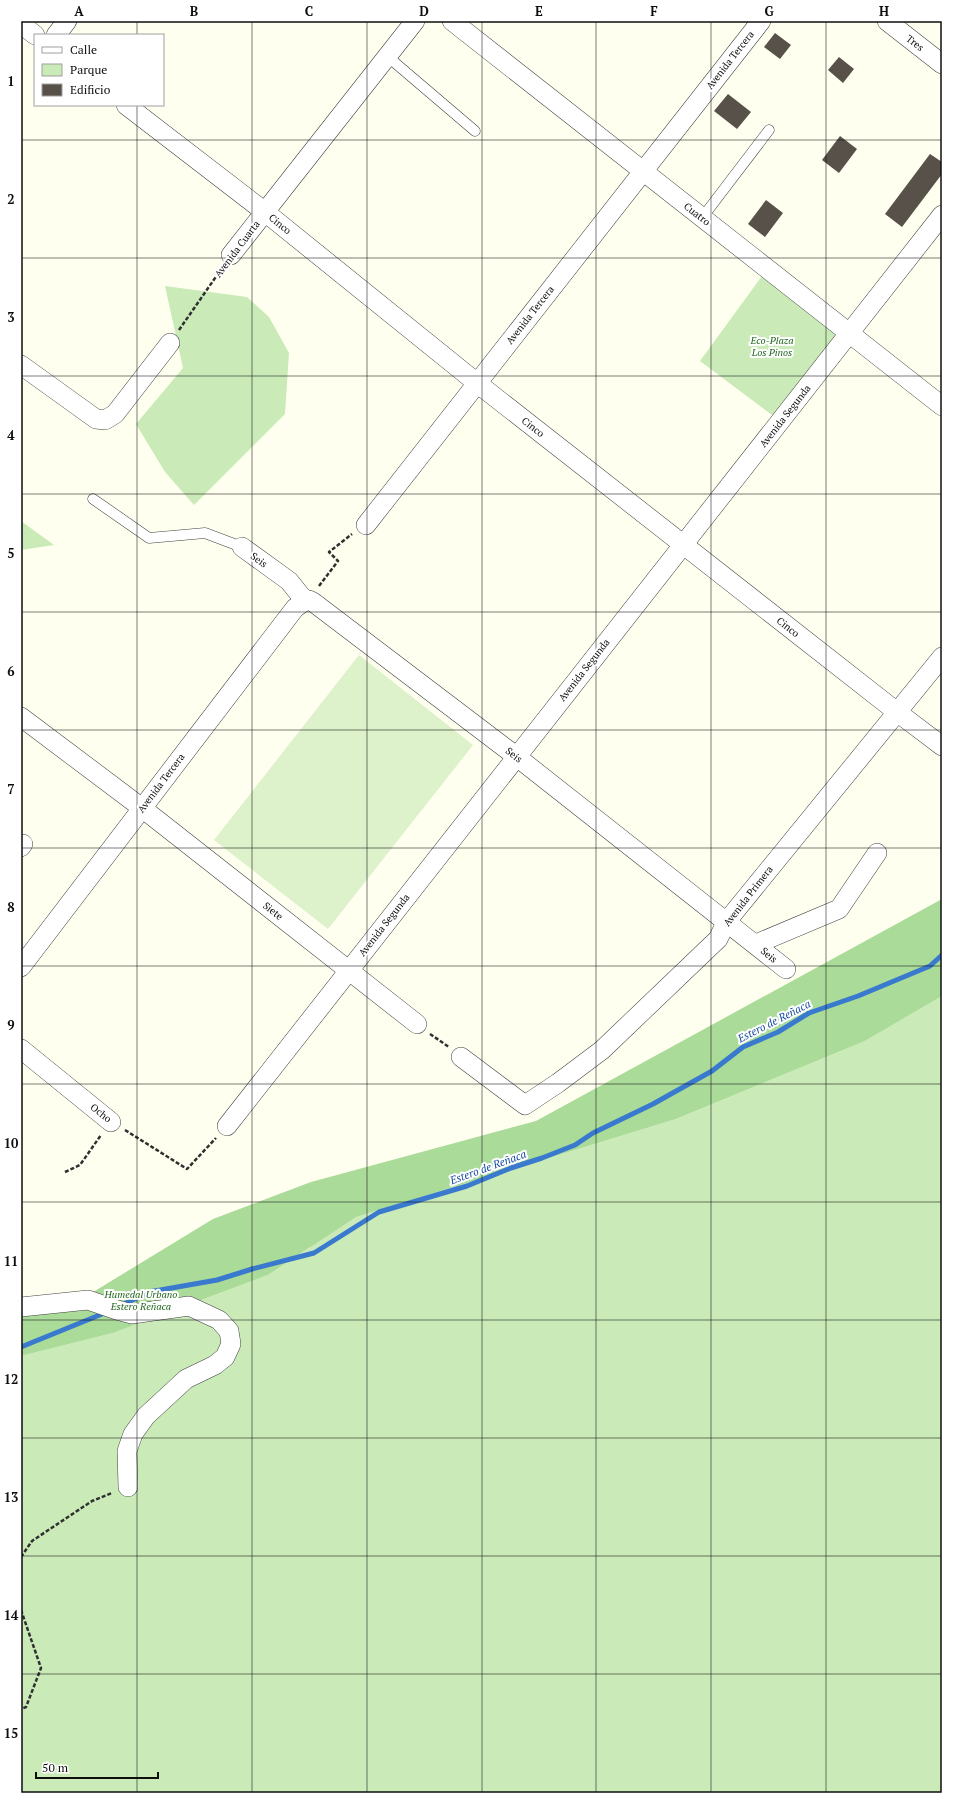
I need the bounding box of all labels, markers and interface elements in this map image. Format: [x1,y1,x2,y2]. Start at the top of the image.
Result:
text: A [74,2,84,20]
text: B [190,2,198,20]
text: C [305,2,313,20]
text: D [419,2,429,20]
text: E [535,2,543,20]
text: F [650,2,658,20]
text: G [764,2,774,20]
text: H [879,2,889,20]
street label: Avenida Tercera [703,28,757,92]
street label: Tres [903,32,927,54]
legend [34,34,164,106]
text: Calle [70,42,97,57]
text: Parque [70,62,107,77]
text: 1 [7,72,15,90]
text: Edificio [70,82,111,97]
text: 2 [7,190,15,208]
street label: Cuatro [681,200,713,229]
street label: Cinco [266,211,294,237]
street label: Avenida Cuarta [211,218,263,280]
street label: Avenida Tercera [503,283,557,347]
text: 3 [7,308,15,326]
park label: Eco-Plaza Los Pinos [749,334,794,359]
street label: Avenida Segunda [756,382,814,450]
street label: Cinco [519,414,547,440]
text: 4 [7,426,15,444]
text: 5 [7,544,15,562]
street label: Seis [248,550,270,570]
street label: Cinco [774,614,802,640]
street label: Avenida Segunda [555,636,613,704]
text: 6 [7,662,15,680]
street label: Seis [503,744,525,766]
street label: Avenida Tercera [134,751,188,815]
text: 7 [7,780,15,798]
street label: Avenida Primera [720,863,776,929]
street label: Avenida Segunda [355,891,413,959]
text: 8 [7,898,15,916]
street label: Siete [260,899,286,923]
street label: Seis [758,944,780,966]
water label: Estero de Reñaca [734,997,813,1046]
text: 9 [7,1016,15,1034]
street label: Ocho [88,1101,115,1126]
text: 10 [4,1134,19,1152]
water label: Estero de Reñaca [447,1147,528,1188]
text: 11 [4,1252,18,1270]
park label: Humedal Urbano Estero Reñaca [104,1288,177,1313]
text: 12 [4,1370,18,1388]
text: 13 [4,1488,18,1506]
text: 14 [4,1606,19,1624]
text: 15 [4,1724,18,1742]
scale bar [36,1754,158,1780]
text: 50 m [42,1760,69,1775]

